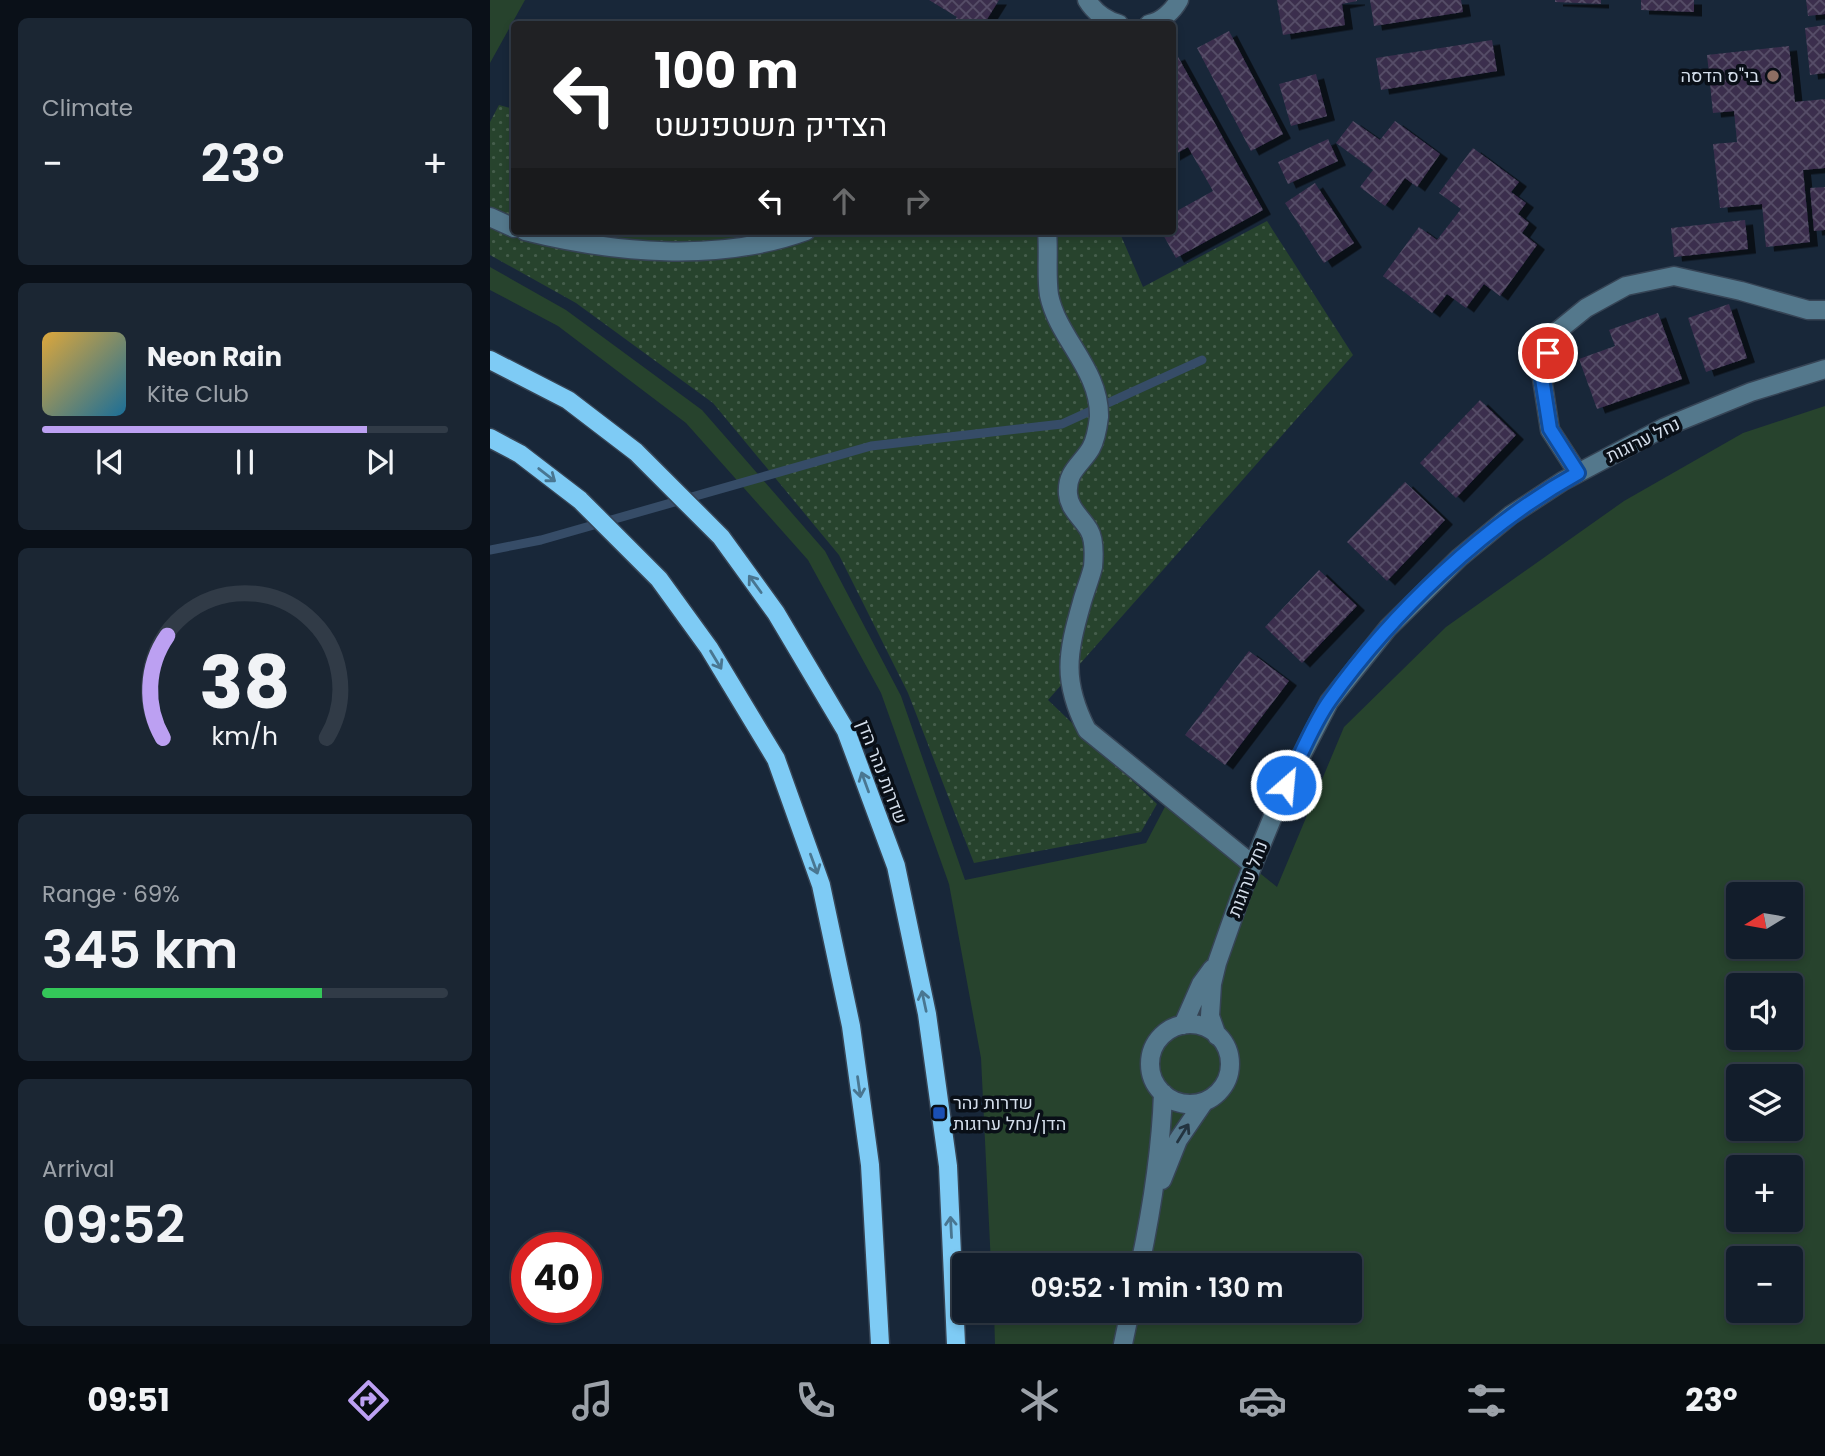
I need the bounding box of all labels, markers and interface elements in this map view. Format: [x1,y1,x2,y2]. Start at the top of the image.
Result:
text: 100 m [654,37,799,105]
icon: left [539,49,630,140]
place label: בי"ס הדסה [1681,63,1760,88]
marker: בי"ס הדסה [1765,68,1781,84]
text: Climate [42,92,133,124]
text: הצדיק משטפנשט [654,102,887,147]
text: 23° [200,127,285,200]
text: − [42,137,63,190]
text: + [422,137,448,190]
icon: left [752,182,790,220]
icon: ahead [825,182,863,220]
icon: right [898,182,936,220]
pin [1518,323,1578,383]
icon: arrive [1529,334,1567,372]
text: Neon Rain [147,339,282,375]
text: Kite Club [147,378,249,410]
street label: נחל ערוגות [1602,411,1684,468]
icon: previous [91,443,129,481]
icon: pause [226,443,264,481]
icon: next [361,443,399,481]
one-way arrow [538,468,556,483]
one-way arrow [748,575,762,594]
text: 38 [199,632,291,733]
one-way arrow [710,649,724,669]
street label: שדרות נהר הדן [851,716,914,828]
text: km/h [212,719,278,754]
position arrow [1249,748,1323,822]
one-way arrow [858,772,870,794]
street label: נחל ערוגות [1222,837,1273,920]
one-way arrow [809,853,821,875]
text: Range · 69% [42,878,180,910]
north arrow [1726,882,1802,959]
map controls [1726,882,1803,1323]
text: 345 km [42,913,238,986]
button: sound [1726,973,1803,1050]
one-way arrow [917,990,931,1013]
button: layers [1726,1064,1803,1141]
one-way arrow [853,1075,866,1098]
place label: שדרות נהר הדן/נחל ערוגות [953,1090,1066,1136]
marker: שדרות נהר הדן/נחל ערוגות [931,1105,947,1121]
one-way arrow [1176,1123,1190,1143]
text: Arrival [42,1153,114,1185]
button: + [1726,1155,1803,1232]
text: 09:52 [42,1188,185,1261]
one-way arrow [944,1216,957,1239]
speed limit sign: 40 [511,1232,602,1323]
button: − [1726,1246,1803,1323]
text: 09:52 · 1 min · 130 m [1031,1270,1283,1306]
icon: directions [344,1376,393,1425]
icon: music [568,1376,617,1425]
icon: phone [791,1376,840,1425]
icon: climate [1015,1376,1064,1425]
icon: car [1238,1376,1287,1425]
icon: filters [1462,1376,1511,1425]
text: 09:51 [87,1377,170,1422]
text: 23° [1685,1377,1738,1422]

